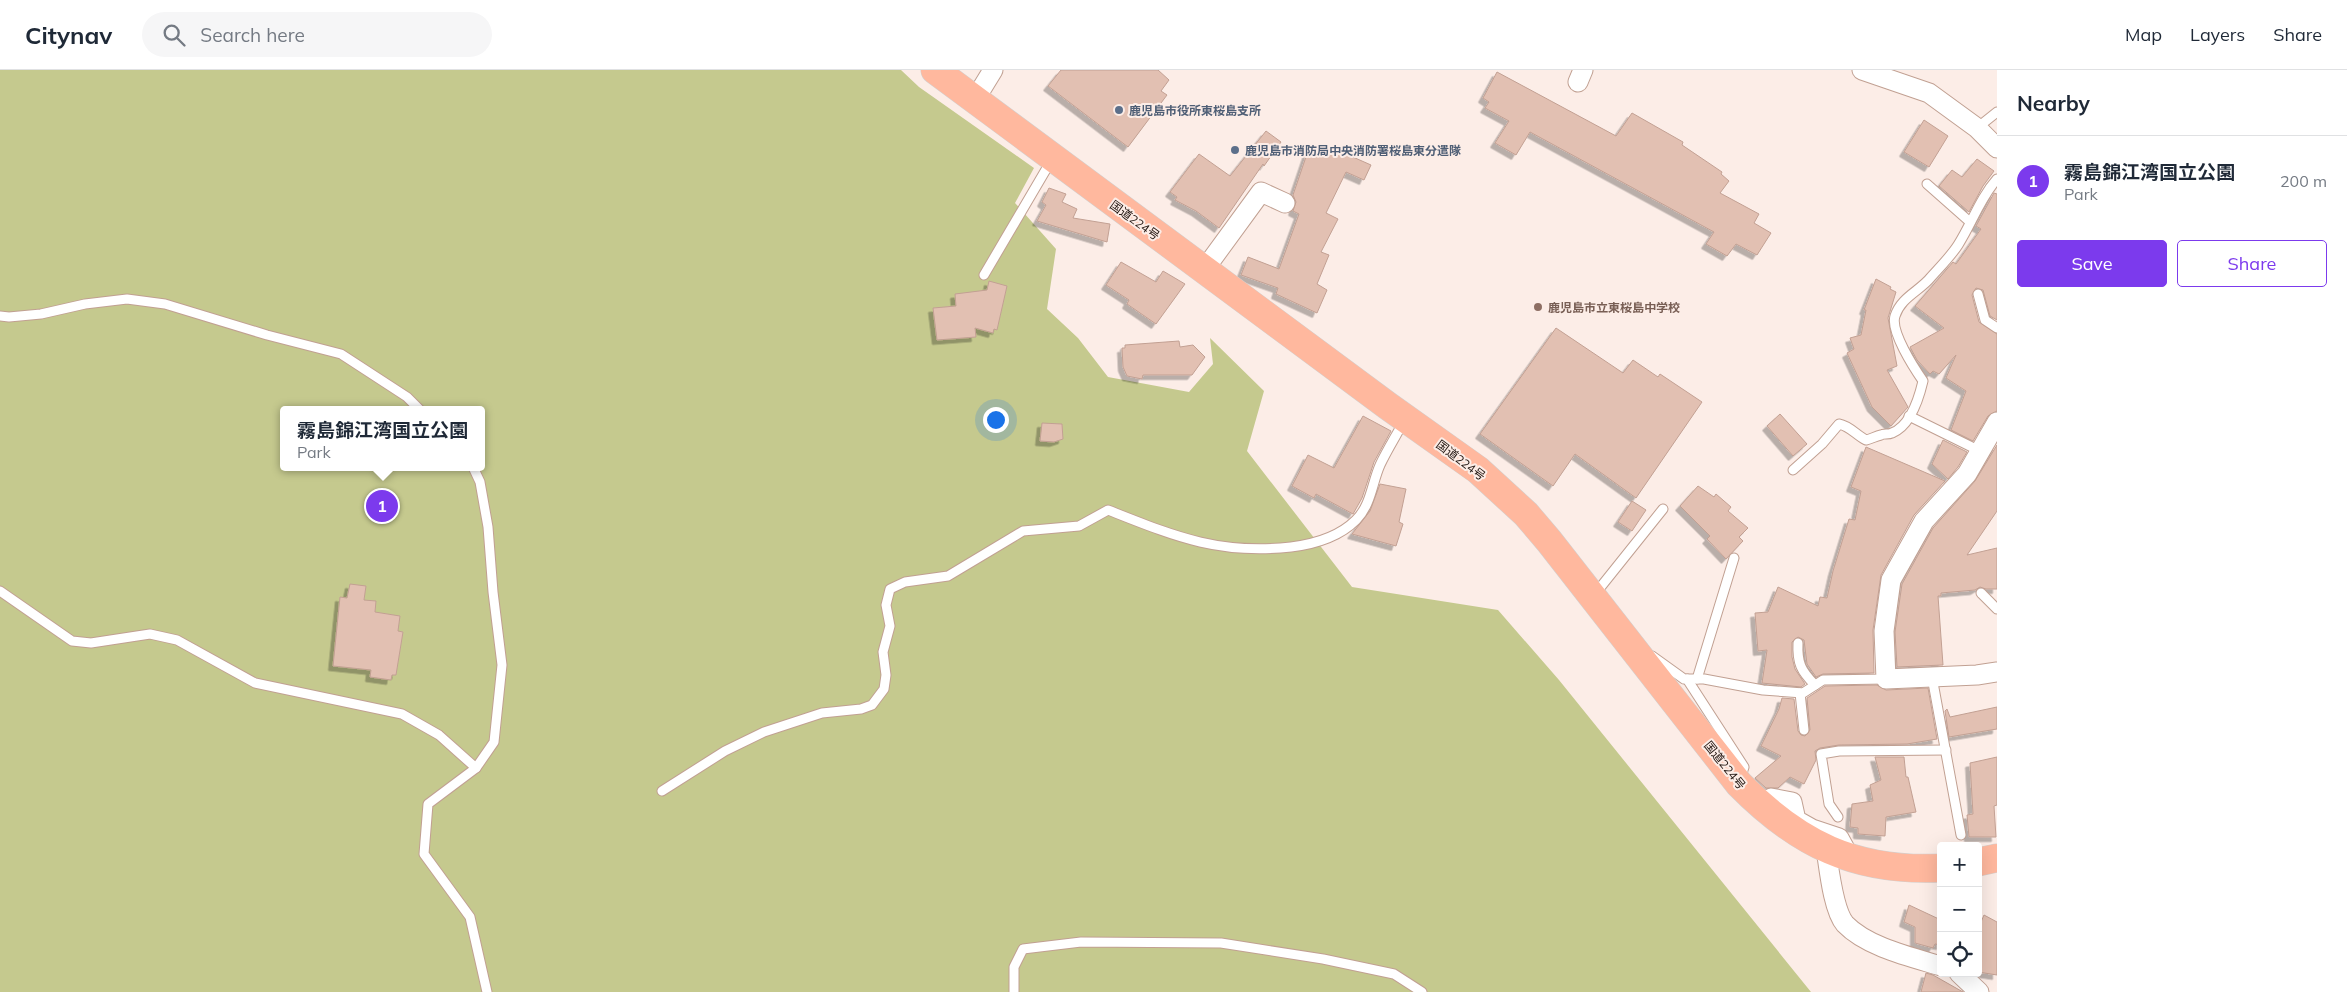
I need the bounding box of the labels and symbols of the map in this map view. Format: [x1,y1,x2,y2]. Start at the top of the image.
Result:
place label: 鹿児島市役所東桜島支所 [1129,103,1261,118]
marker: 鹿児島市役所東桜島支所 [1113,104,1125,116]
place label: 鹿児島市消防局中央消防署桜島東分遣隊 [1245,143,1461,158]
marker: 鹿児島市消防局中央消防署桜島東分遣隊 [1229,144,1241,156]
street label: 国道224号 [1107,197,1163,243]
place label: 鹿児島市立東桜島中学校 [1548,300,1680,315]
marker: 鹿児島市立東桜島中学校 [1532,301,1544,313]
your location [983,407,1009,433]
street label: 国道224号 [1433,437,1489,483]
pin: 1 [366,487,398,525]
street label: 国道224号 [1701,738,1749,792]

